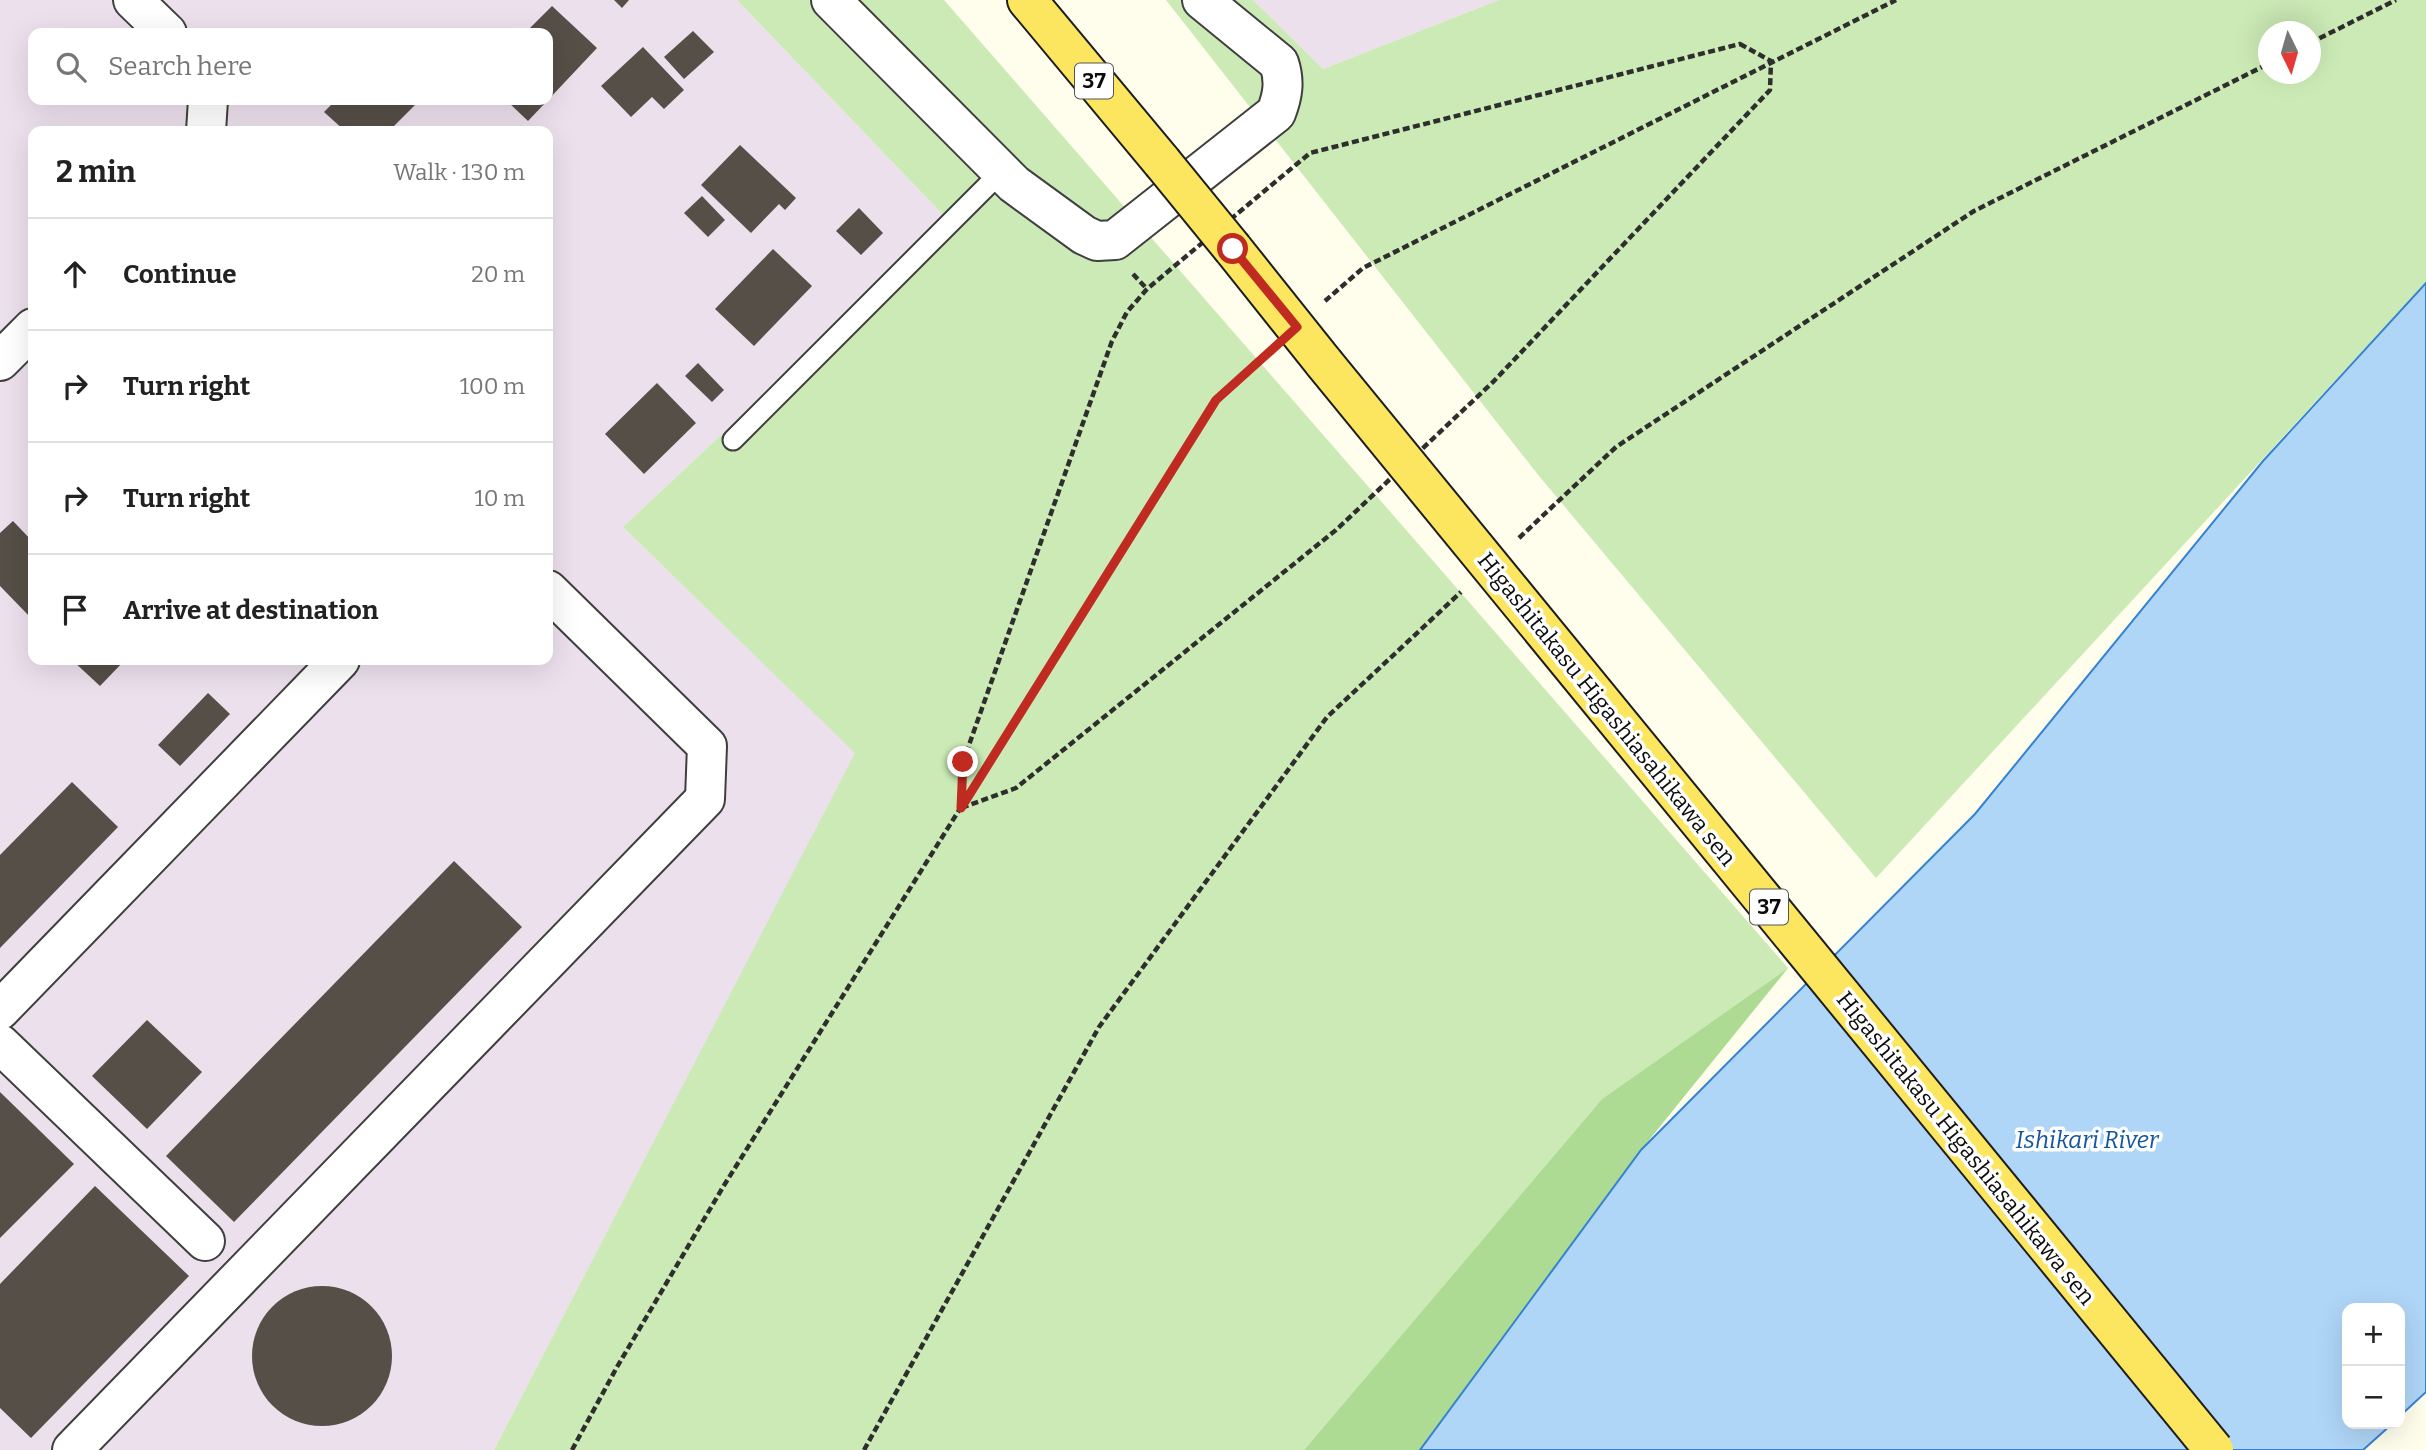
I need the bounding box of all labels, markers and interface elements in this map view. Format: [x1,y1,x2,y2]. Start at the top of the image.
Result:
north arrow [2258,21,2321,84]
search box [28,28,553,105]
icon: search [52,48,90,86]
text: Search here [108,51,252,82]
road number: 37 [1075,64,1113,98]
text: 2 min [56,154,136,190]
text: Walk · 130 m [393,158,525,186]
route start [1217,233,1248,264]
icon: ahead [56,255,94,293]
text: Continue [123,259,237,290]
text: 20 m [471,260,525,288]
icon: right [56,367,94,405]
text: Turn right [123,371,250,402]
text: 100 m [460,372,525,400]
icon: right [56,479,94,517]
text: Turn right [123,483,250,514]
text: 10 m [474,484,525,512]
street label: Higashitakasu Higashiasahikawa sen [1472,547,1742,872]
icon: arrive [56,591,94,629]
text: Arrive at destination [123,595,378,626]
route end [947,746,978,777]
road number: 37 [1750,890,1788,925]
street label: Higashitakasu Higashiasahikawa sen [1831,986,2101,1311]
water label: Ishikari River [2015,1126,2160,1154]
map controls [2342,1303,2405,1429]
button: + [2342,1303,2405,1366]
button: − [2342,1366,2405,1429]

